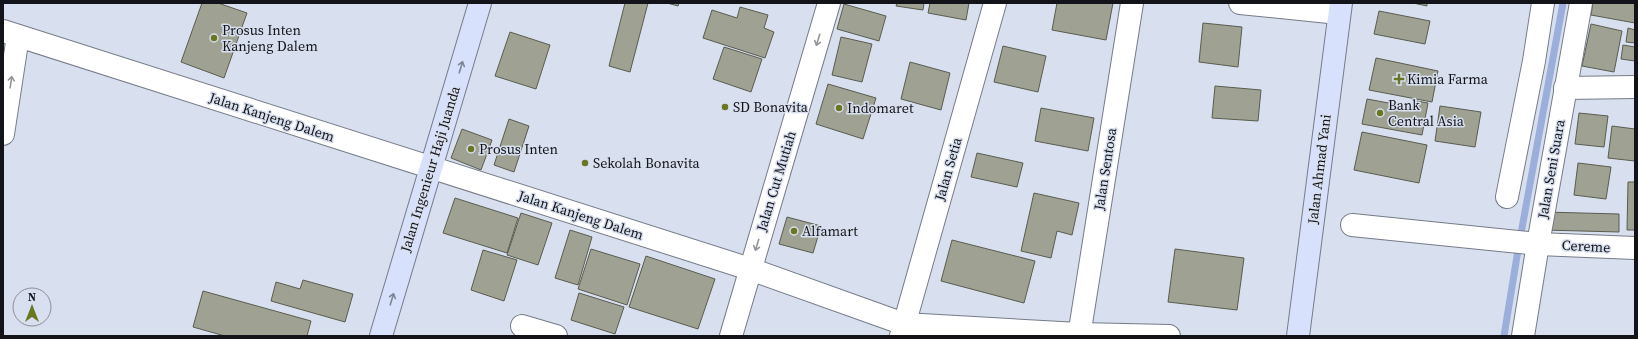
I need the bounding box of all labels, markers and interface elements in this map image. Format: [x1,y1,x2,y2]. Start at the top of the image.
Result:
place label: Prosus Inten Kanjeng Dalem [222,20,318,56]
marker: Prosus Inten Kanjeng Dalem [209,33,219,43]
one-way arrow [814,34,821,47]
one-way arrow [458,60,465,73]
place label: Kimia Farma [1407,69,1489,89]
marker: Kimia Farma [1394,74,1404,84]
one-way arrow [7,76,15,89]
street label: Jalan Ingenieur Haji Juanda [395,83,465,255]
street label: Jalan Kanjeng Dalem [206,87,338,147]
place label: Bank Central Asia [1388,95,1465,131]
place label: SD Bonavita [733,97,809,117]
place label: Indomaret [847,98,914,118]
marker: SD Bonavita [720,102,730,112]
marker: Indomaret [834,103,844,113]
marker: Bank Central Asia [1375,108,1385,118]
street label: Jalan Ahmad Yani [1302,113,1336,226]
street label: Jalan Seni Suara [1532,117,1570,221]
street label: Jalan Sentosa [1088,126,1122,213]
street label: Jalan Cut Mutiah [751,128,801,235]
street label: Jalan Setia [929,134,967,204]
place label: Prosus Inten [479,139,558,159]
marker: Prosus Inten [466,144,476,154]
place label: Sekolah Bonavita [593,153,701,173]
marker: Sekolah Bonavita [580,158,590,168]
street label: Jalan Kanjeng Dalem [515,185,647,245]
place label: Alfamart [802,221,858,241]
marker: Alfamart [789,226,799,236]
street label: Cereme [1561,235,1611,257]
one-way arrow [753,239,760,252]
north arrow [12,287,52,327]
text: N [28,290,36,305]
one-way arrow [389,292,396,305]

